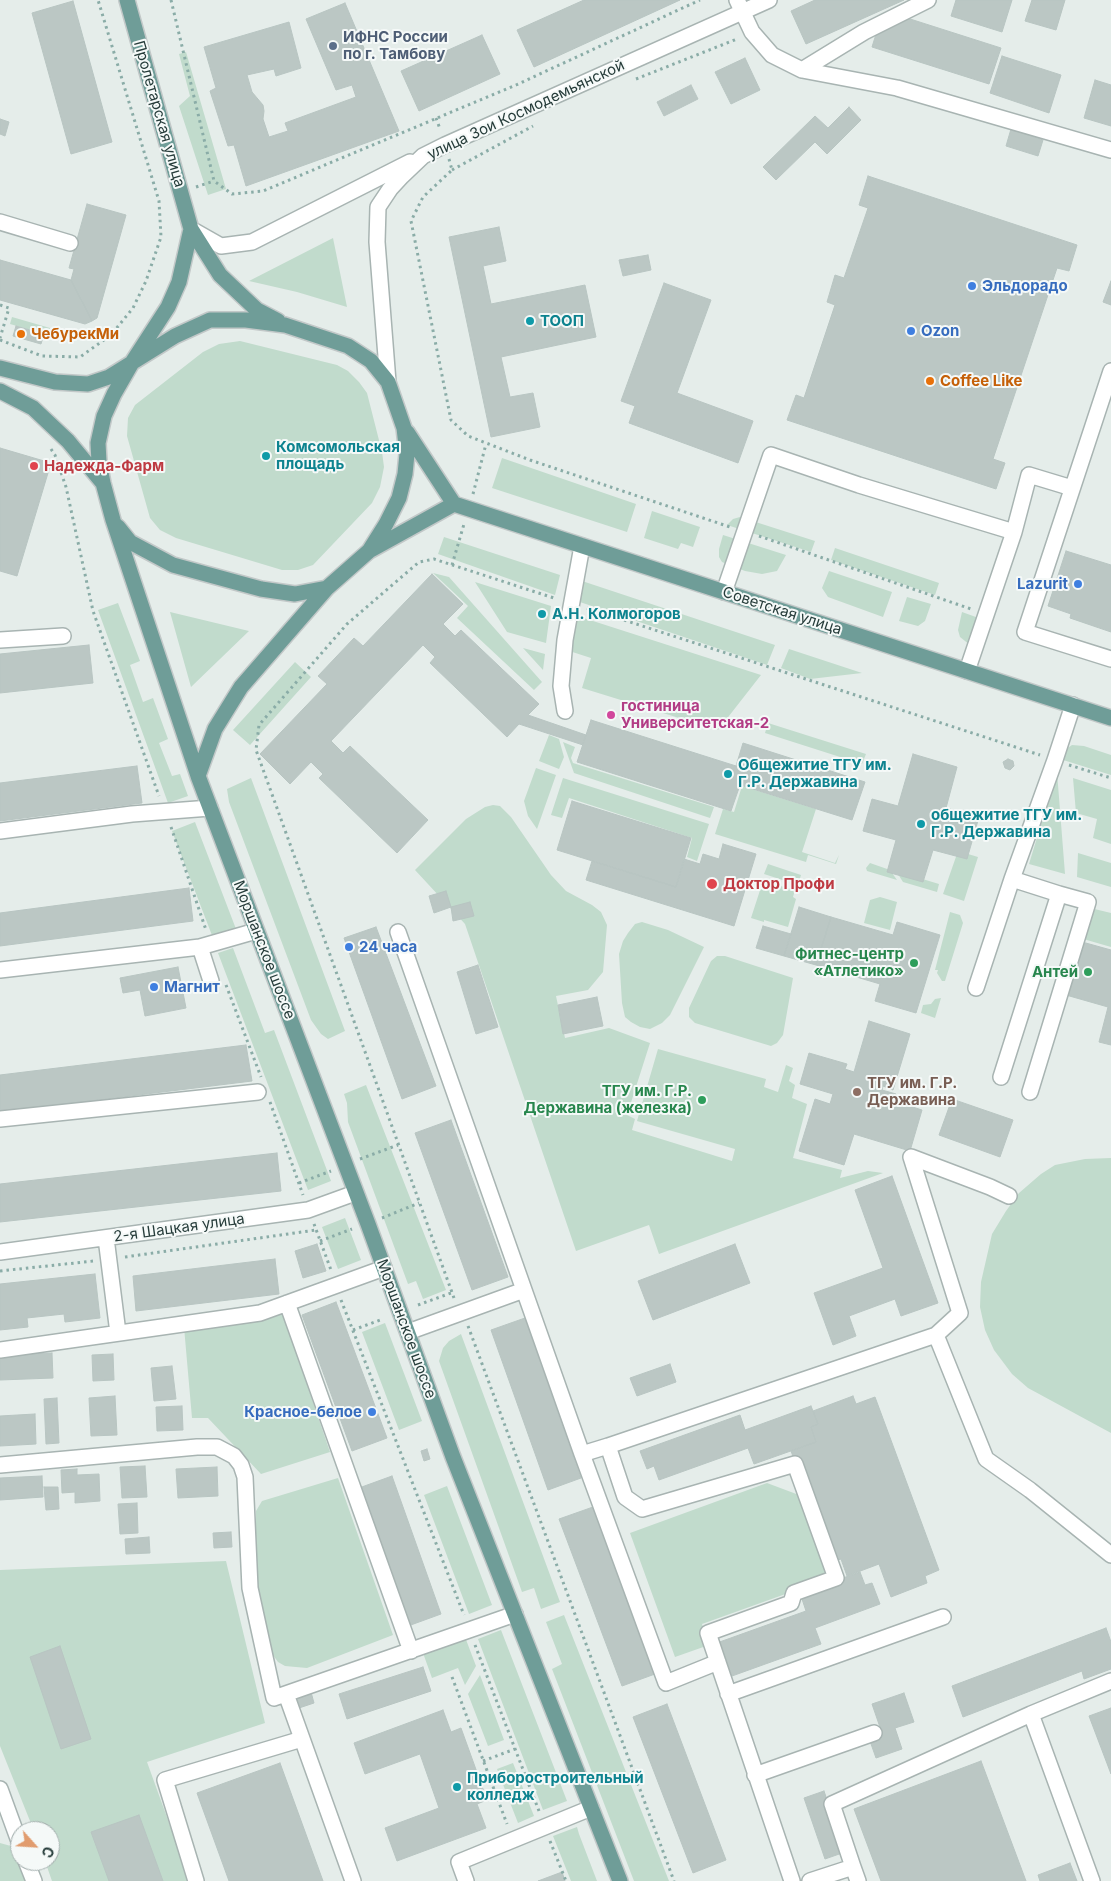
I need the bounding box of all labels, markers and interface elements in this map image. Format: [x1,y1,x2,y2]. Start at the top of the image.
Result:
place label: ИФНС России по г. Тамбову [343,28,448,63]
street label: Пролетарская улица [129,39,189,189]
marker: ИФНС России по г. Тамбову [327,40,339,52]
street label: улица Зои Космодемьянской [425,56,627,164]
place label: Эльдорадо [982,277,1068,295]
marker: Эльдорадо [966,280,978,292]
place label: ТООП [540,312,584,330]
marker: ТООП [524,315,536,327]
place label: Ozon [921,322,959,340]
place label: ЧебурекМи [31,325,119,343]
marker: Ozon [905,325,917,337]
marker: ЧебурекМи [15,328,27,340]
place label: Coffee Like [940,372,1023,390]
marker: Coffee Like [924,375,936,387]
place label: Комсомольская площадь [276,438,400,473]
marker: Комсомольская площадь [260,450,272,462]
place label: Надежда-Фарм [44,457,164,475]
marker: Надежда-Фарм [28,460,40,472]
place label: Lazurit [1017,575,1068,593]
marker: Lazurit [1072,578,1084,590]
street label: Советская улица [720,583,844,639]
place label: А.Н. Колмогоров [552,605,681,623]
marker: А.Н. Колмогоров [536,608,548,620]
place label: гостиница Университетская-2 [621,697,769,732]
marker: гостиница Университетская-2 [605,709,617,721]
place label: Общежитие ТГУ им. Г.Р. Державина [738,756,892,791]
marker: Общежитие ТГУ им. Г.Р. Державина [722,768,734,780]
place label: общежитие ТГУ им. Г.Р. Державина [931,806,1082,841]
marker: общежитие ТГУ им. Г.Р. Державина [915,818,927,830]
place label: Доктор Профи [723,875,834,893]
marker: Доктор Профи [705,877,719,891]
street label: Моршанское шоссе [229,878,299,1022]
place label: 24 часа [359,938,417,956]
marker: 24 часа [343,941,355,953]
place label: Фитнес-центр «Атлетико» [795,945,904,980]
marker: Фитнес-центр «Атлетико» [908,957,920,969]
place label: Антей [1032,963,1078,981]
marker: Антей [1082,966,1094,978]
place label: Магнит [164,978,220,996]
marker: Магнит [148,981,160,993]
place label: ТГУ им. Г.Р. Державина [867,1074,957,1109]
place label: ТГУ им. Г.Р. Державина (железка) [524,1082,692,1117]
marker: ТГУ им. Г.Р. Державина [851,1086,863,1098]
marker: ТГУ им. Г.Р. Державина (железка) [696,1094,708,1106]
street label: 2-я Шацкая улица [112,1210,246,1246]
street label: Моршанское шоссе [372,1257,440,1401]
place label: Красное-белое [244,1403,362,1421]
marker: Красное-белое [366,1406,378,1418]
place label: Приборостроительный колледж [467,1769,643,1804]
marker: Приборостроительный колледж [451,1781,463,1793]
north arrow [10,1821,60,1871]
text: С [38,1844,58,1861]

